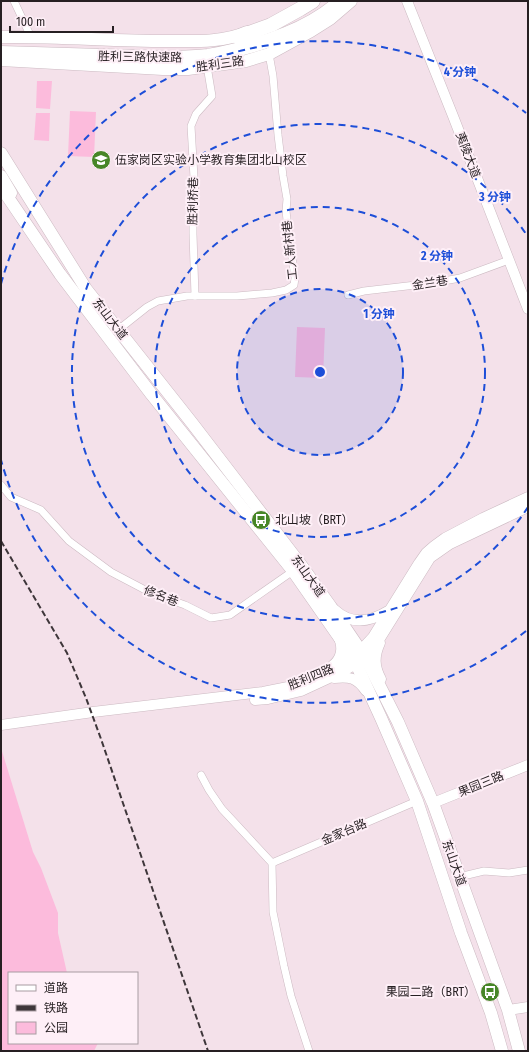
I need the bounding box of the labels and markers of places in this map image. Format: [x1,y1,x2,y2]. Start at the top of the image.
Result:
school or university icon: 伍家岗区实验小学教育集团北山校区 [90,149,112,171]
place label: 伍家岗区实验小学教育集团北山校区 [115,153,307,167]
centre of rings [313,365,327,379]
bus stop icon: 北山坡（BRT） [250,509,272,531]
place label: 北山坡（BRT） [275,513,353,527]
bus stop icon: 果园二路（BRT） [479,981,501,1003]
place label: 果园二路（BRT） [386,985,476,999]

